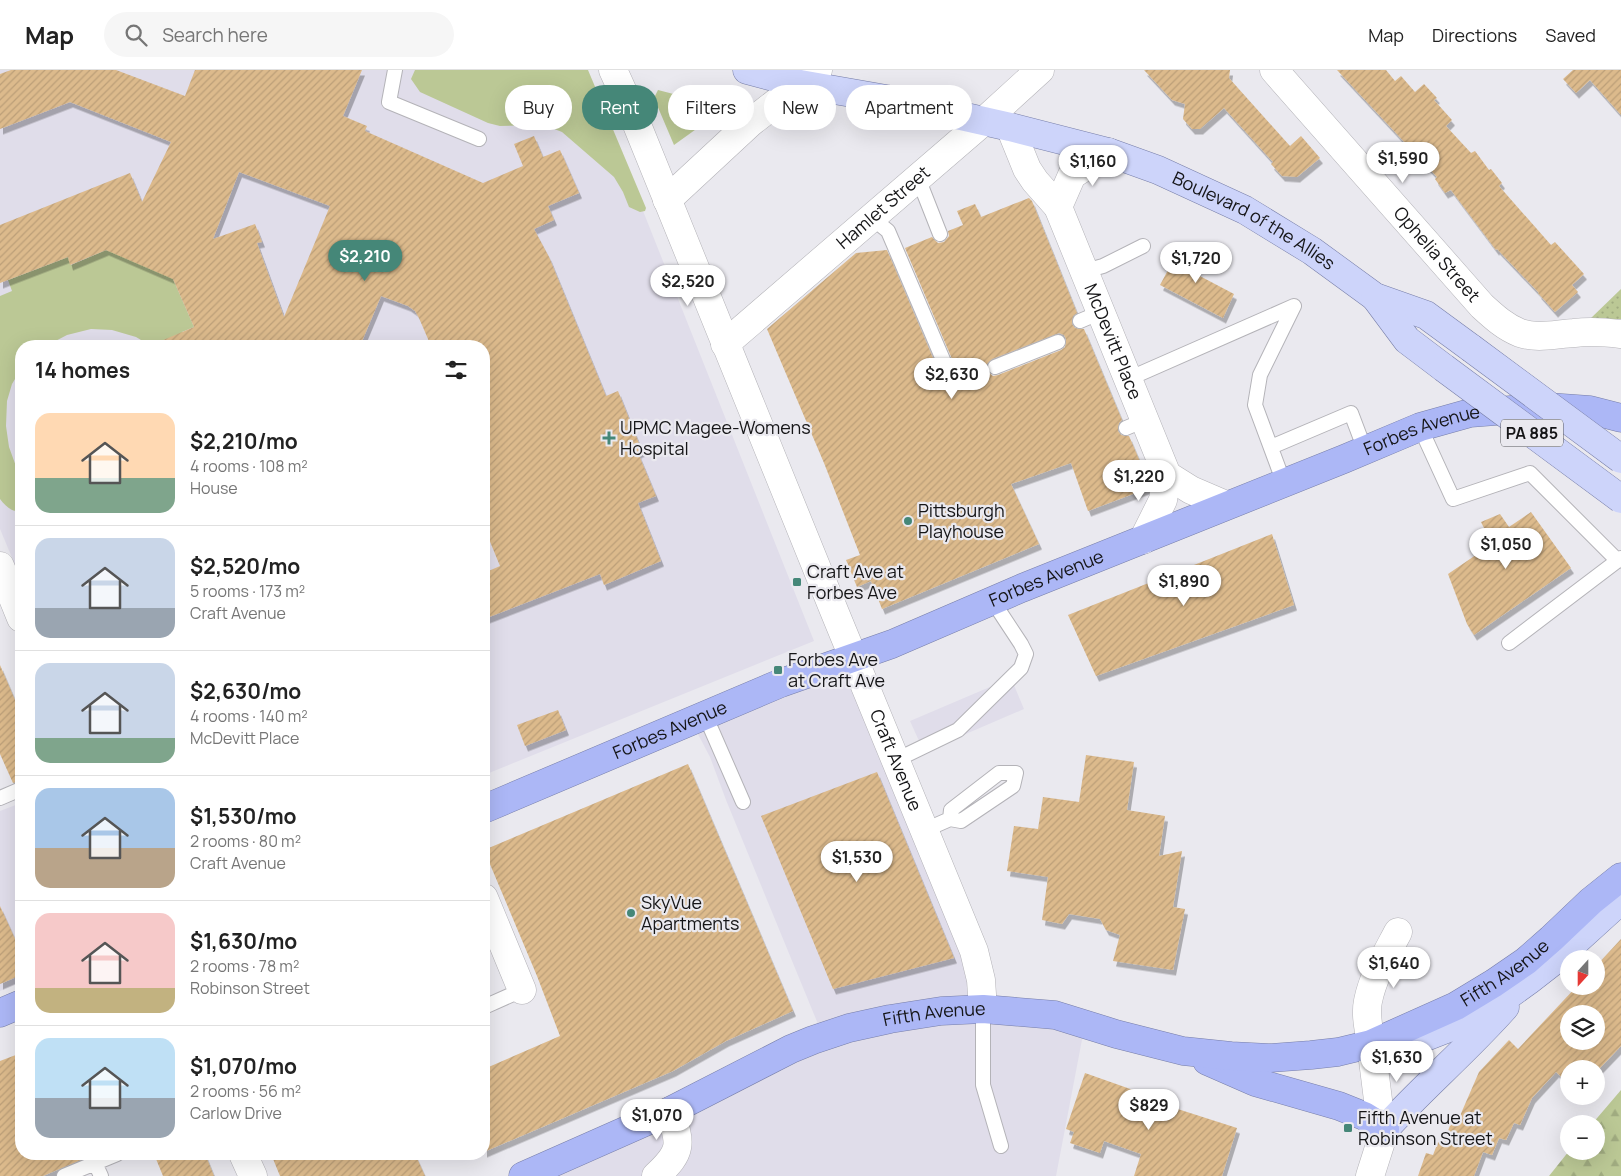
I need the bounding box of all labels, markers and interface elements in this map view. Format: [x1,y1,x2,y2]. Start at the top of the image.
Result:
search box [104,12,454,57]
text: Map [25,18,74,51]
icon: search [122,21,150,49]
text: Search here [162,22,268,48]
text: Map [1368,23,1404,47]
text: Directions [1432,23,1517,47]
text: Saved [1545,23,1596,47]
chip: Buy [505,85,572,130]
chip: Rent [582,85,658,130]
chip: Filters [668,85,754,130]
chip: New [764,85,836,130]
chip: Apartment [846,85,972,130]
pin: $1,590 [1362,142,1444,184]
pin: $1,160 [1052,144,1134,187]
text: $1,590 [1377,147,1429,169]
text: $1,160 [1070,150,1116,172]
street label: Hamlet Street [831,160,935,254]
street label: Boulevard of the Allies [1169,165,1340,275]
street label: Ophelia Street [1389,201,1486,307]
pin: $2,210 [324,240,406,282]
pin: $1,720 [1155,242,1237,284]
text: $2,210 [339,245,391,267]
text: $1,720 [1171,247,1221,269]
pin: $2,520 [647,264,729,307]
text: $2,520 [661,270,715,292]
street label: McDevitt Place [1079,280,1148,403]
text: 14 homes [35,356,130,384]
icon: filters [442,356,470,384]
pin: $2,630 [911,358,993,400]
text: $2,630 [925,363,979,385]
street label: Forbes Avenue [1360,399,1481,460]
place label: UPMC Magee-Womens Hospital [620,415,811,460]
road number: PA 885 [1501,419,1563,446]
text: $2,210/mo [190,427,298,455]
marker: UPMC Magee-Womens Hospital [602,431,616,445]
icon: home [75,433,135,493]
text: 4 rooms · 108 m² [190,455,308,477]
pin: $1,220 [1098,460,1180,502]
text: $1,220 [1114,465,1164,487]
text: House [190,477,238,499]
place label: Pittsburgh Playhouse [918,498,1005,543]
marker: Pittsburgh Playhouse [902,515,914,527]
pin: $1,050 [1465,528,1547,570]
text: $1,050 [1480,533,1532,555]
street label: Forbes Avenue [985,544,1107,612]
text: $2,520/mo [190,552,300,580]
icon: home [75,558,135,618]
place label: Craft Ave at Forbes Ave [807,559,904,604]
pin: $1,890 [1143,564,1225,607]
text: $1,890 [1158,570,1210,592]
marker: Craft Ave at Forbes Ave [791,576,803,588]
text: 5 rooms · 173 m² [190,580,305,602]
text: Craft Avenue [190,602,286,624]
place label: Forbes Ave at Craft Ave [788,647,885,692]
marker: Forbes Ave at Craft Ave [772,664,784,676]
text: $2,630/mo [190,677,301,705]
icon: home [75,683,135,743]
street label: Forbes Avenue [609,694,730,764]
text: 4 rooms · 140 m² [190,705,308,727]
street label: Craft Avenue [865,706,928,814]
text: McDevitt Place [190,727,299,749]
text: $1,530/mo [190,802,296,830]
icon: home [75,808,135,868]
text: 2 rooms · 80 m² [190,830,301,852]
pin: $1,530 [816,840,898,883]
text: $1,530 [832,846,882,868]
text: Craft Avenue [190,852,286,874]
place label: SkyVue Apartments [641,890,740,935]
marker: SkyVue Apartments [625,907,637,919]
text: $1,630/mo [190,927,297,955]
icon: home [75,933,135,993]
street label: Fifth Avenue [1456,933,1554,1011]
pin: $1,640 [1353,946,1435,989]
north arrow [1560,950,1605,995]
map controls [1560,950,1605,1160]
text: $1,640 [1368,952,1420,974]
text: 2 rooms · 78 m² [190,955,299,977]
text: Robinson Street [190,977,310,999]
street label: Fifth Avenue [881,996,986,1031]
button: layers [1560,1005,1605,1050]
pin: $1,630 [1356,1040,1438,1083]
text: $1,630 [1371,1046,1423,1068]
text: $1,070/mo [190,1052,297,1080]
icon: home [75,1058,135,1118]
button: + [1560,1060,1605,1105]
text: 2 rooms · 56 m² [190,1080,301,1102]
pin: $829 [1119,1088,1179,1131]
text: $829 [1129,1094,1169,1116]
pin: $1,070 [616,1098,698,1141]
text: Carlow Drive [190,1102,282,1124]
text: $1,070 [632,1104,682,1126]
place label: Fifth Avenue at Robinson Street [1358,1105,1493,1150]
button: − [1560,1115,1605,1160]
marker: Fifth Avenue at Robinson Street [1342,1122,1354,1134]

